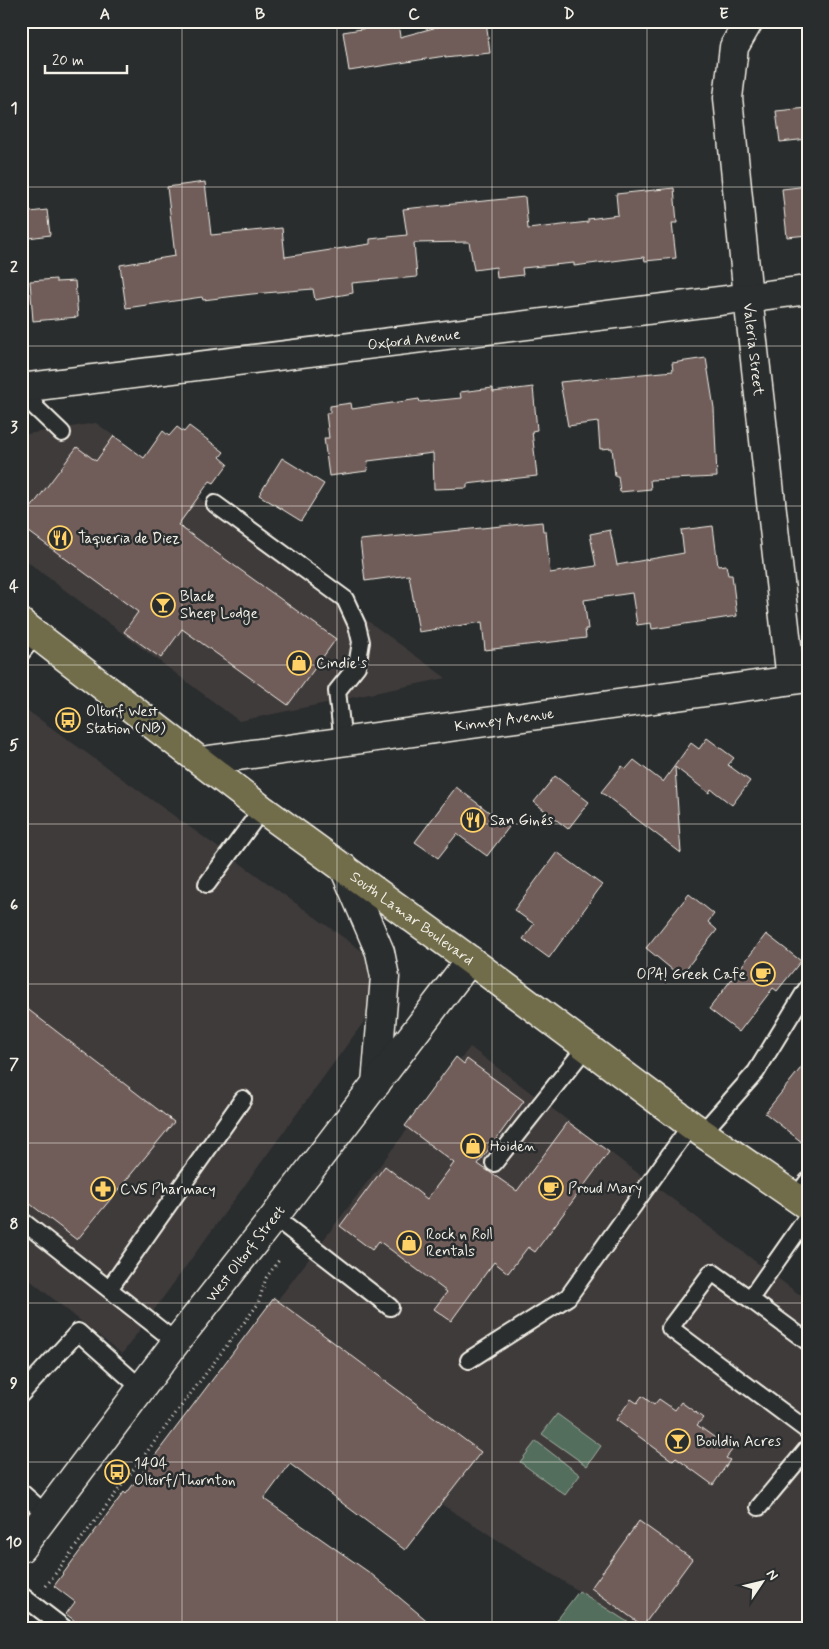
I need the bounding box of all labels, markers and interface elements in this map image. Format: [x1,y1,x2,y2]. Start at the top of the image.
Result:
text: A [100,4,110,25]
text: B [255,4,265,25]
text: C [408,4,420,25]
text: D [563,4,575,25]
text: E [719,4,729,25]
scale bar [45,42,128,74]
text: 20 m [52,51,84,71]
text: 1 [10,98,18,119]
text: 2 [10,257,18,278]
street label: Valeria Street [738,302,768,397]
street label: Oxford Avenue [367,324,462,356]
text: 3 [10,417,18,438]
restaurant icon: Taqueria de Diez [47,525,73,551]
place label: Taqueria de Diez [78,529,180,549]
text: 4 [9,576,19,597]
place label: Black Sheep Lodge [180,587,258,625]
bar icon: Black Sheep Lodge [150,592,176,618]
shop icon: Cindie's [286,650,312,676]
place label: Cindie's [316,654,367,674]
place label: Oltorf West Station (NB) [86,702,166,739]
street label: Kinney Avenue [453,704,555,737]
bus stop icon: Oltorf West Station (NB) [55,707,81,733]
text: 5 [9,735,19,756]
restaurant icon: San Ginés [460,807,486,833]
place label: San Ginés [490,811,554,831]
street label: South Lamar Boulevard [346,867,477,970]
text: 6 [10,895,18,916]
cafe icon: OPA! Greek Cafe [750,961,776,987]
place label: OPA! Greek Cafe [637,965,746,985]
text: 7 [9,1054,19,1075]
shop icon: Hoiden [460,1133,486,1159]
place label: Hoiden [490,1137,536,1157]
cafe icon: Proud Mary [538,1175,564,1201]
pharmacy icon: CVS Pharmacy [90,1176,116,1202]
place label: Proud Mary [568,1179,642,1199]
place label: CVS Pharmacy [120,1180,216,1200]
street label: West Oltorf Street [202,1202,290,1307]
text: 8 [9,1214,19,1235]
place label: Rock n Roll Rentals [426,1225,493,1262]
shop icon: Rock n Roll Rentals [396,1230,422,1256]
text: 9 [10,1373,18,1394]
bar icon: Bouldin Acres [665,1428,691,1454]
place label: Bouldin Acres [696,1432,781,1452]
place label: 1404 Oltorf/Thornton [134,1454,235,1491]
bus stop icon: 1404 Oltorf/Thornton [104,1459,130,1485]
text: 10 [6,1532,22,1553]
north arrow [736,1556,786,1606]
text: N [762,1566,782,1584]

